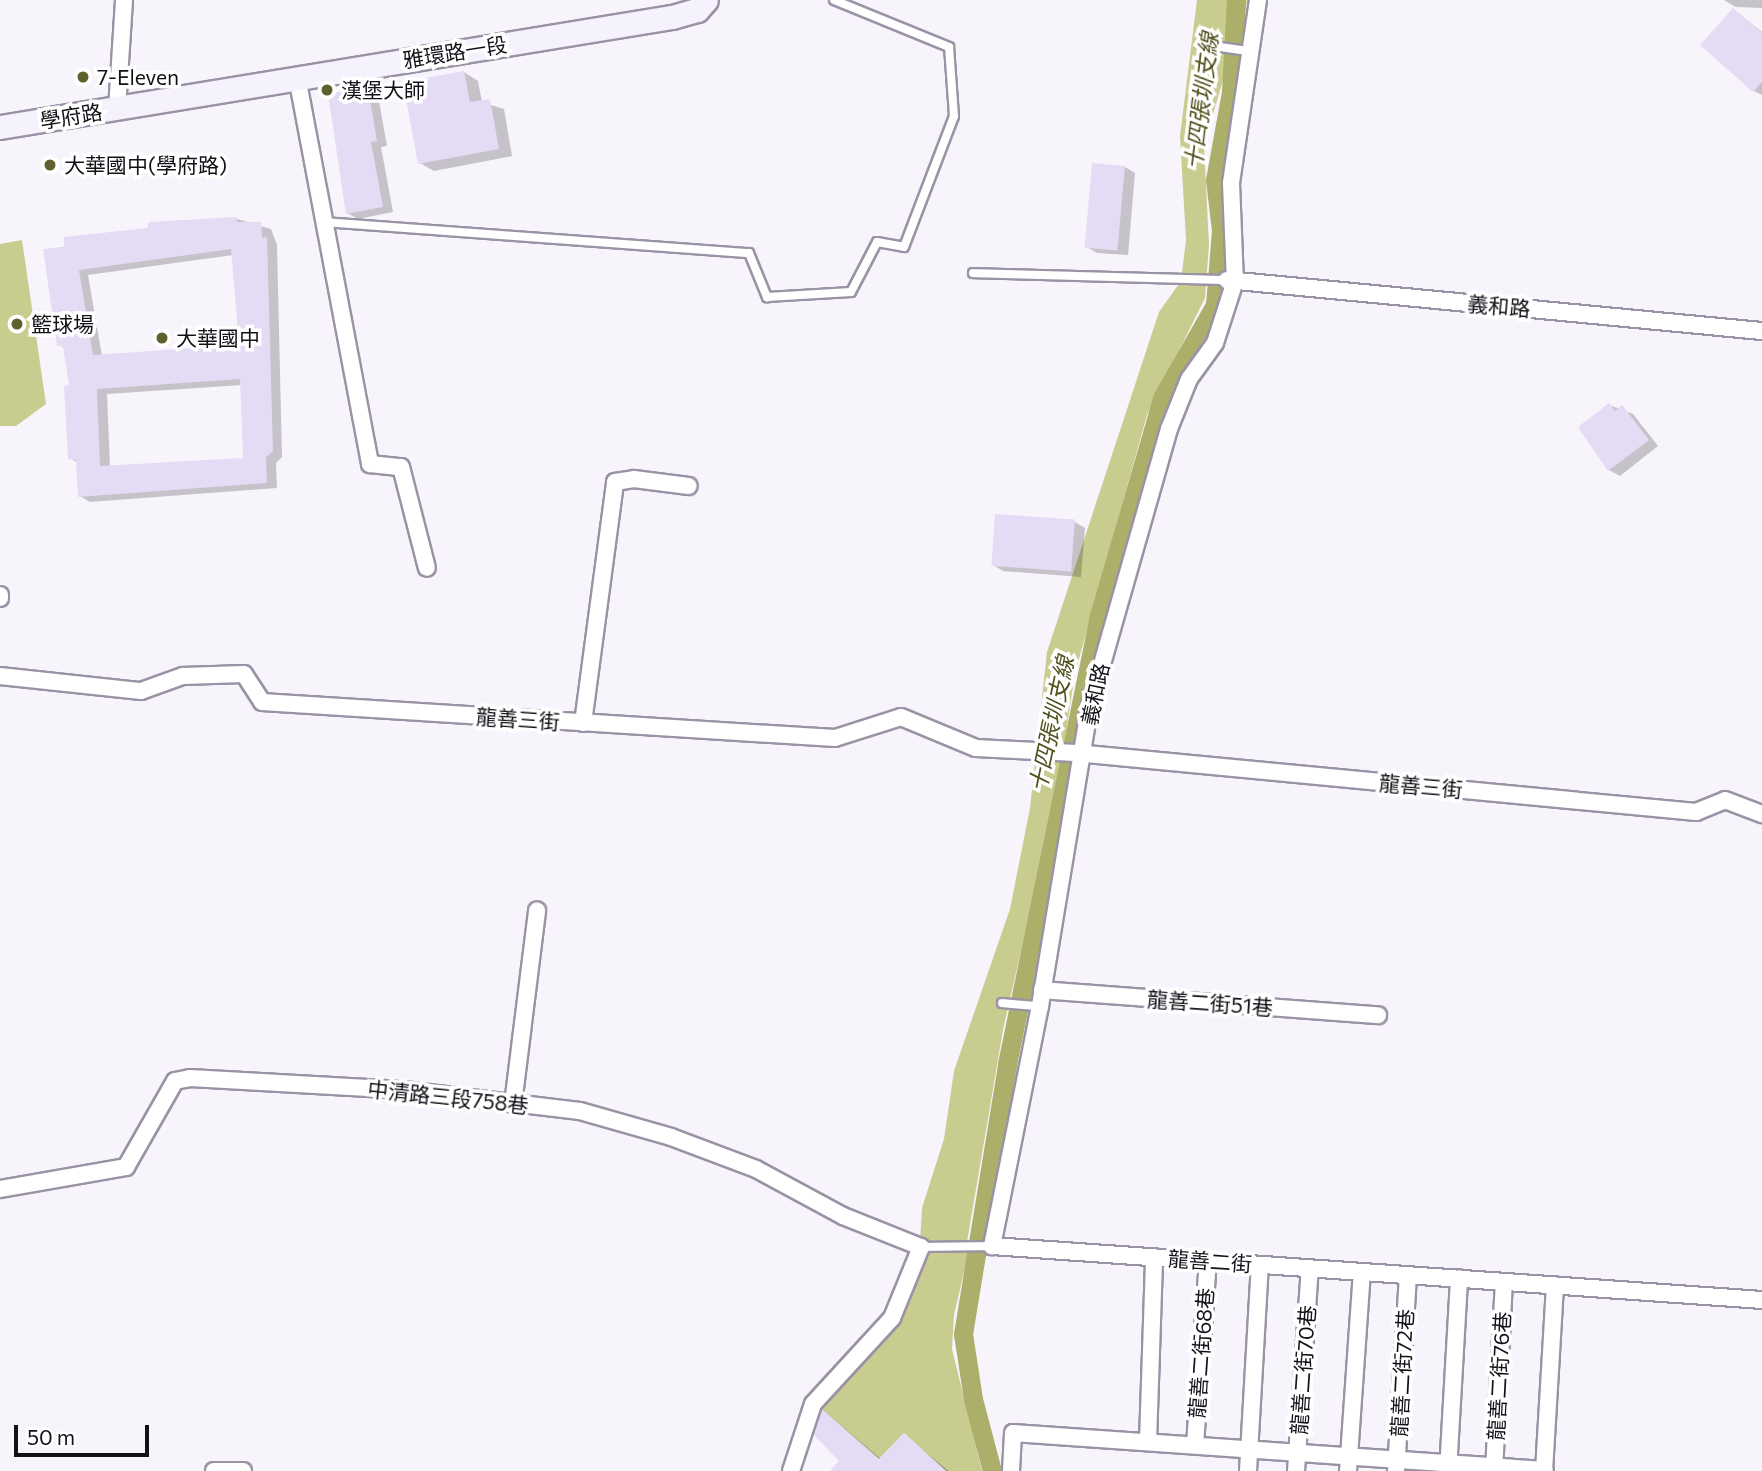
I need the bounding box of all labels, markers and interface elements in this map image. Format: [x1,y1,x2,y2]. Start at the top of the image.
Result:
street label: 雅環路一段 [401,31,509,73]
water label: 十四張圳支線 [1179,31,1223,171]
place label: 7-Eleven [97,64,179,90]
marker: 7-Eleven [75,69,91,85]
place label: 漢堡大師 [341,77,425,103]
marker: 漢堡大師 [319,82,335,98]
street label: 學府路 [38,99,104,133]
place label: 大華國中(學府路) [64,152,227,178]
marker: 大華國中(學府路) [42,157,58,173]
street label: 義和路 [1467,291,1531,321]
place label: 籃球場 [31,311,94,337]
marker: 籃球場 [9,316,25,332]
place label: 大華國中 [176,325,260,351]
marker: 大華國中 [154,330,170,346]
water label: 十四張圳支線 [1023,654,1079,794]
street label: 義和路 [1076,661,1114,727]
street label: 龍善三街 [475,704,561,734]
street label: 龍善三街 [1378,770,1464,802]
street label: 龍善二街51巷 [1146,986,1274,1020]
street label: 中清路三段758巷 [366,1076,530,1118]
street label: 龍善二街 [1167,1246,1253,1276]
street label: 龍善二街68巷 [1184,1287,1218,1419]
street label: 龍善二街70巷 [1286,1304,1320,1436]
street label: 龍善二街72巷 [1386,1309,1418,1437]
street label: 龍善二街76巷 [1483,1311,1515,1441]
scale bar [18,1412,152,1456]
text: 50 m [27,1424,75,1449]

